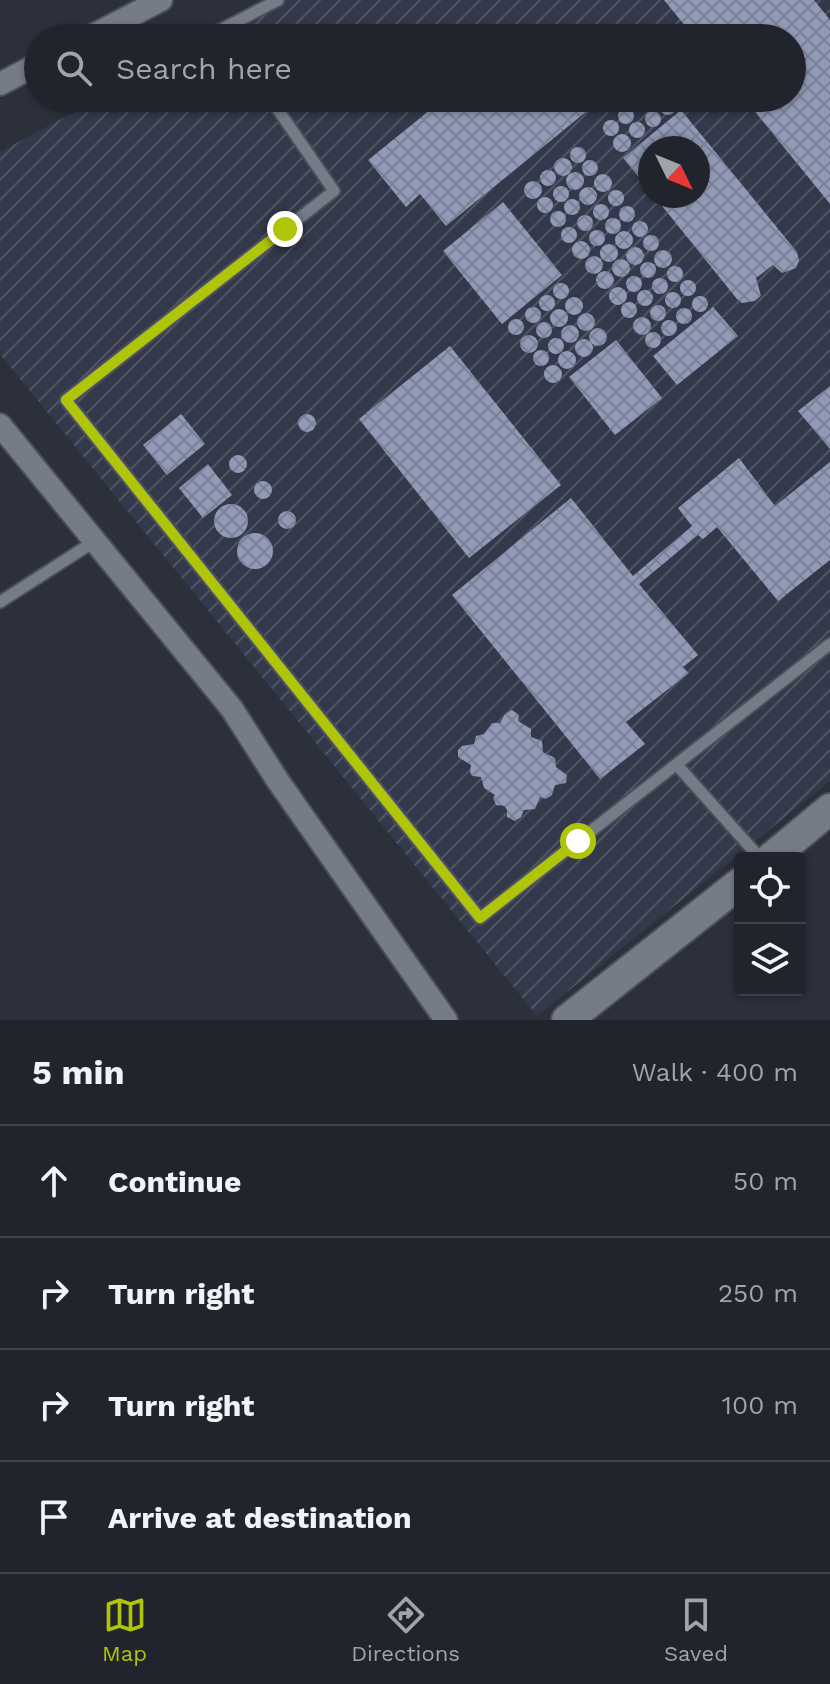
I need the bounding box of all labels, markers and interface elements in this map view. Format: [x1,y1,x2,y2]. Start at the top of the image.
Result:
search box [24,24,806,112]
icon: search [52,46,96,90]
text: Search here [116,51,292,86]
north arrow [638,136,710,208]
route end [267,211,303,247]
route start [560,823,596,859]
map controls [734,852,806,996]
button: locate [734,852,806,924]
button: layers [734,924,806,996]
text: 5 min [32,1052,125,1092]
text: Walk · 400 m [632,1057,798,1087]
icon: ahead [32,1159,76,1203]
text: Continue [108,1164,241,1199]
text: 50 m [733,1166,798,1196]
icon: right [32,1271,76,1315]
text: Turn right [108,1276,254,1311]
text: 250 m [718,1278,798,1308]
icon: right [32,1383,76,1427]
text: Turn right [108,1388,254,1423]
text: 100 m [722,1390,798,1420]
icon: arrive [32,1495,76,1539]
text: Arrive at destination [108,1500,412,1535]
tab: Map [102,1593,147,1666]
tab: Directions [351,1593,460,1666]
tab: Saved [664,1593,728,1666]

